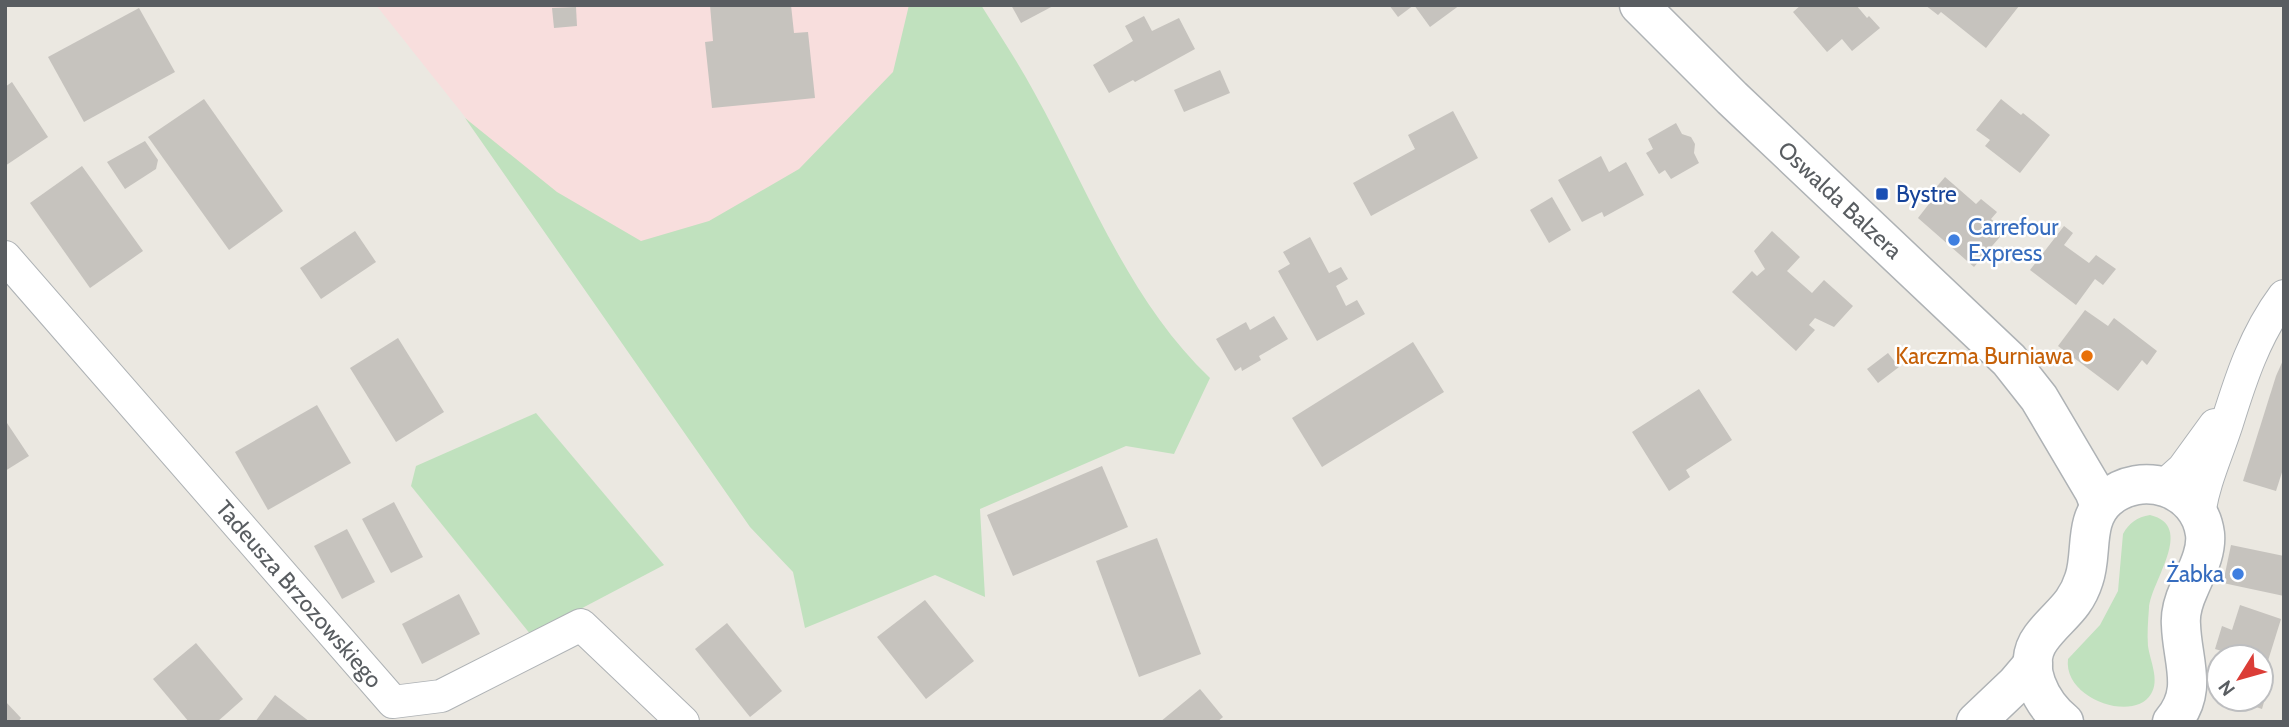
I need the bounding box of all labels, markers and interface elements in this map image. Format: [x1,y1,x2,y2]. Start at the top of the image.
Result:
street label: Oswalda Balzera [1772,135,1908,265]
place label: Bystre [1896,180,1957,208]
marker: Bystre [1874,186,1890,202]
place label: Carrefour Express [1968,213,2059,267]
marker: Carrefour Express [1946,232,1962,248]
place label: Karczma Burniawa [1895,342,2073,370]
marker: Karczma Burniawa [2079,348,2095,364]
street label: Tadeusza Brzozowskiego [210,495,388,693]
place label: Żabka [2166,560,2224,588]
marker: Żabka [2230,566,2246,582]
north arrow [2205,643,2275,713]
text: N [2214,676,2240,700]

